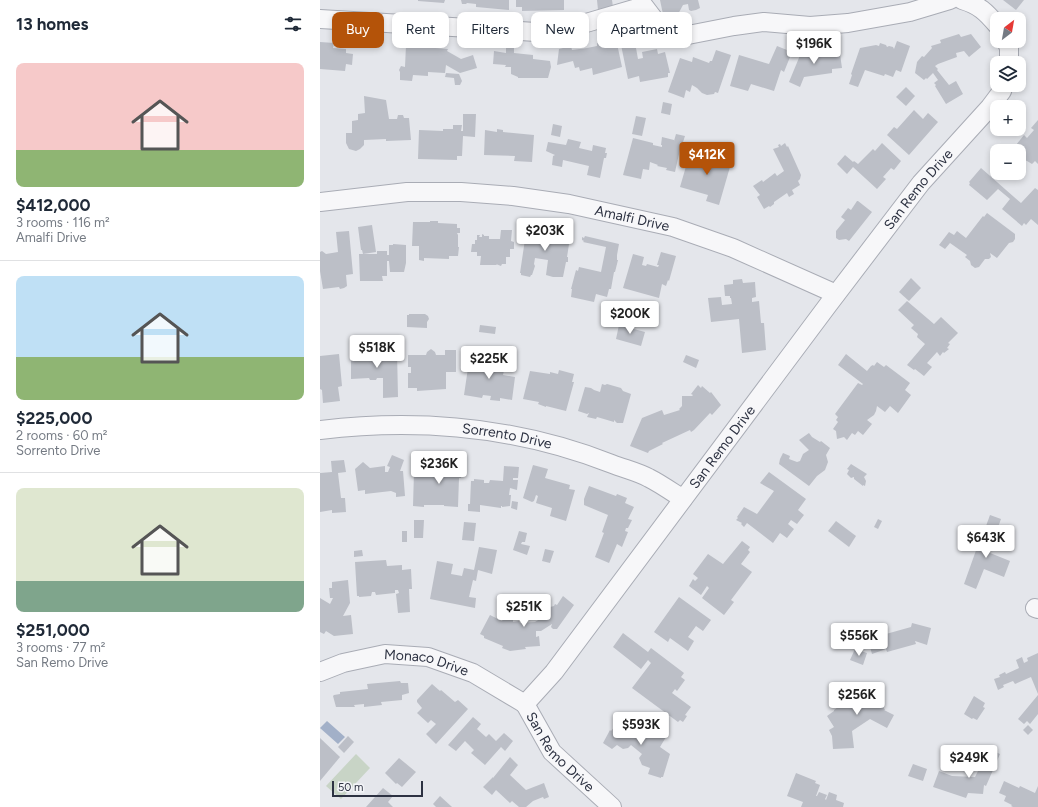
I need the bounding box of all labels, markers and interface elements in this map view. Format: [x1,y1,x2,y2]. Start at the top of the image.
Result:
chip: Buy [332,12,384,48]
chip: Rent [392,12,449,48]
chip: Filters [457,12,523,48]
chip: New [531,12,589,48]
chip: Apartment [597,12,692,48]
north arrow [990,12,1026,48]
map controls [990,12,1026,180]
icon: filters [282,13,304,35]
text: 13 homes [16,14,88,34]
pin: $196K [786,31,842,65]
text: $196K [796,36,832,51]
button: layers [990,56,1026,92]
icon: home [124,89,196,161]
button: + [990,100,1026,136]
pin: $412K [679,142,735,176]
button: − [990,144,1026,180]
street label: San Remo Drive [881,145,957,233]
text: $412K [688,147,726,162]
text: $412,000 [16,195,91,215]
street label: Amalfi Drive [593,202,671,235]
text: 3 rooms · 116 m² [16,215,110,230]
pin: $203K [517,218,573,252]
text: $203K [525,223,565,238]
text: Amalfi Drive [16,230,86,245]
pin: $200K [602,301,658,335]
icon: home [124,302,196,374]
text: $200K [610,306,650,321]
pin: $518K [349,335,405,369]
text: $518K [359,340,395,355]
pin: $225K [461,346,517,380]
text: $225K [470,351,508,366]
street label: San Remo Drive [686,402,759,492]
text: $225,000 [16,408,92,428]
street label: Sorrento Drive [461,420,554,453]
text: 2 rooms · 60 m² [16,428,107,443]
text: Sorrento Drive [16,443,100,458]
pin: $236K [411,451,467,485]
text: $236K [420,456,458,471]
icon: home [124,514,196,586]
pin: $643K [958,525,1014,559]
text: $643K [967,530,1005,545]
pin: $251K [496,594,552,628]
text: $251K [506,599,542,614]
text: $251,000 [16,620,90,640]
pin: $556K [831,623,887,657]
text: $556K [840,628,878,643]
text: 3 rooms · 77 m² [16,640,106,655]
street label: Monaco Drive [383,646,471,680]
text: San Remo Drive [16,655,108,670]
pin: $256K [829,682,885,716]
text: $256K [838,687,876,702]
street label: San Remo Drive [522,709,598,796]
pin: $593K [613,712,669,746]
text: $593K [622,717,660,732]
pin: $249K [941,745,997,779]
text: $249K [949,750,989,765]
scale bar [332,779,423,798]
text: 50 m [338,781,363,794]

